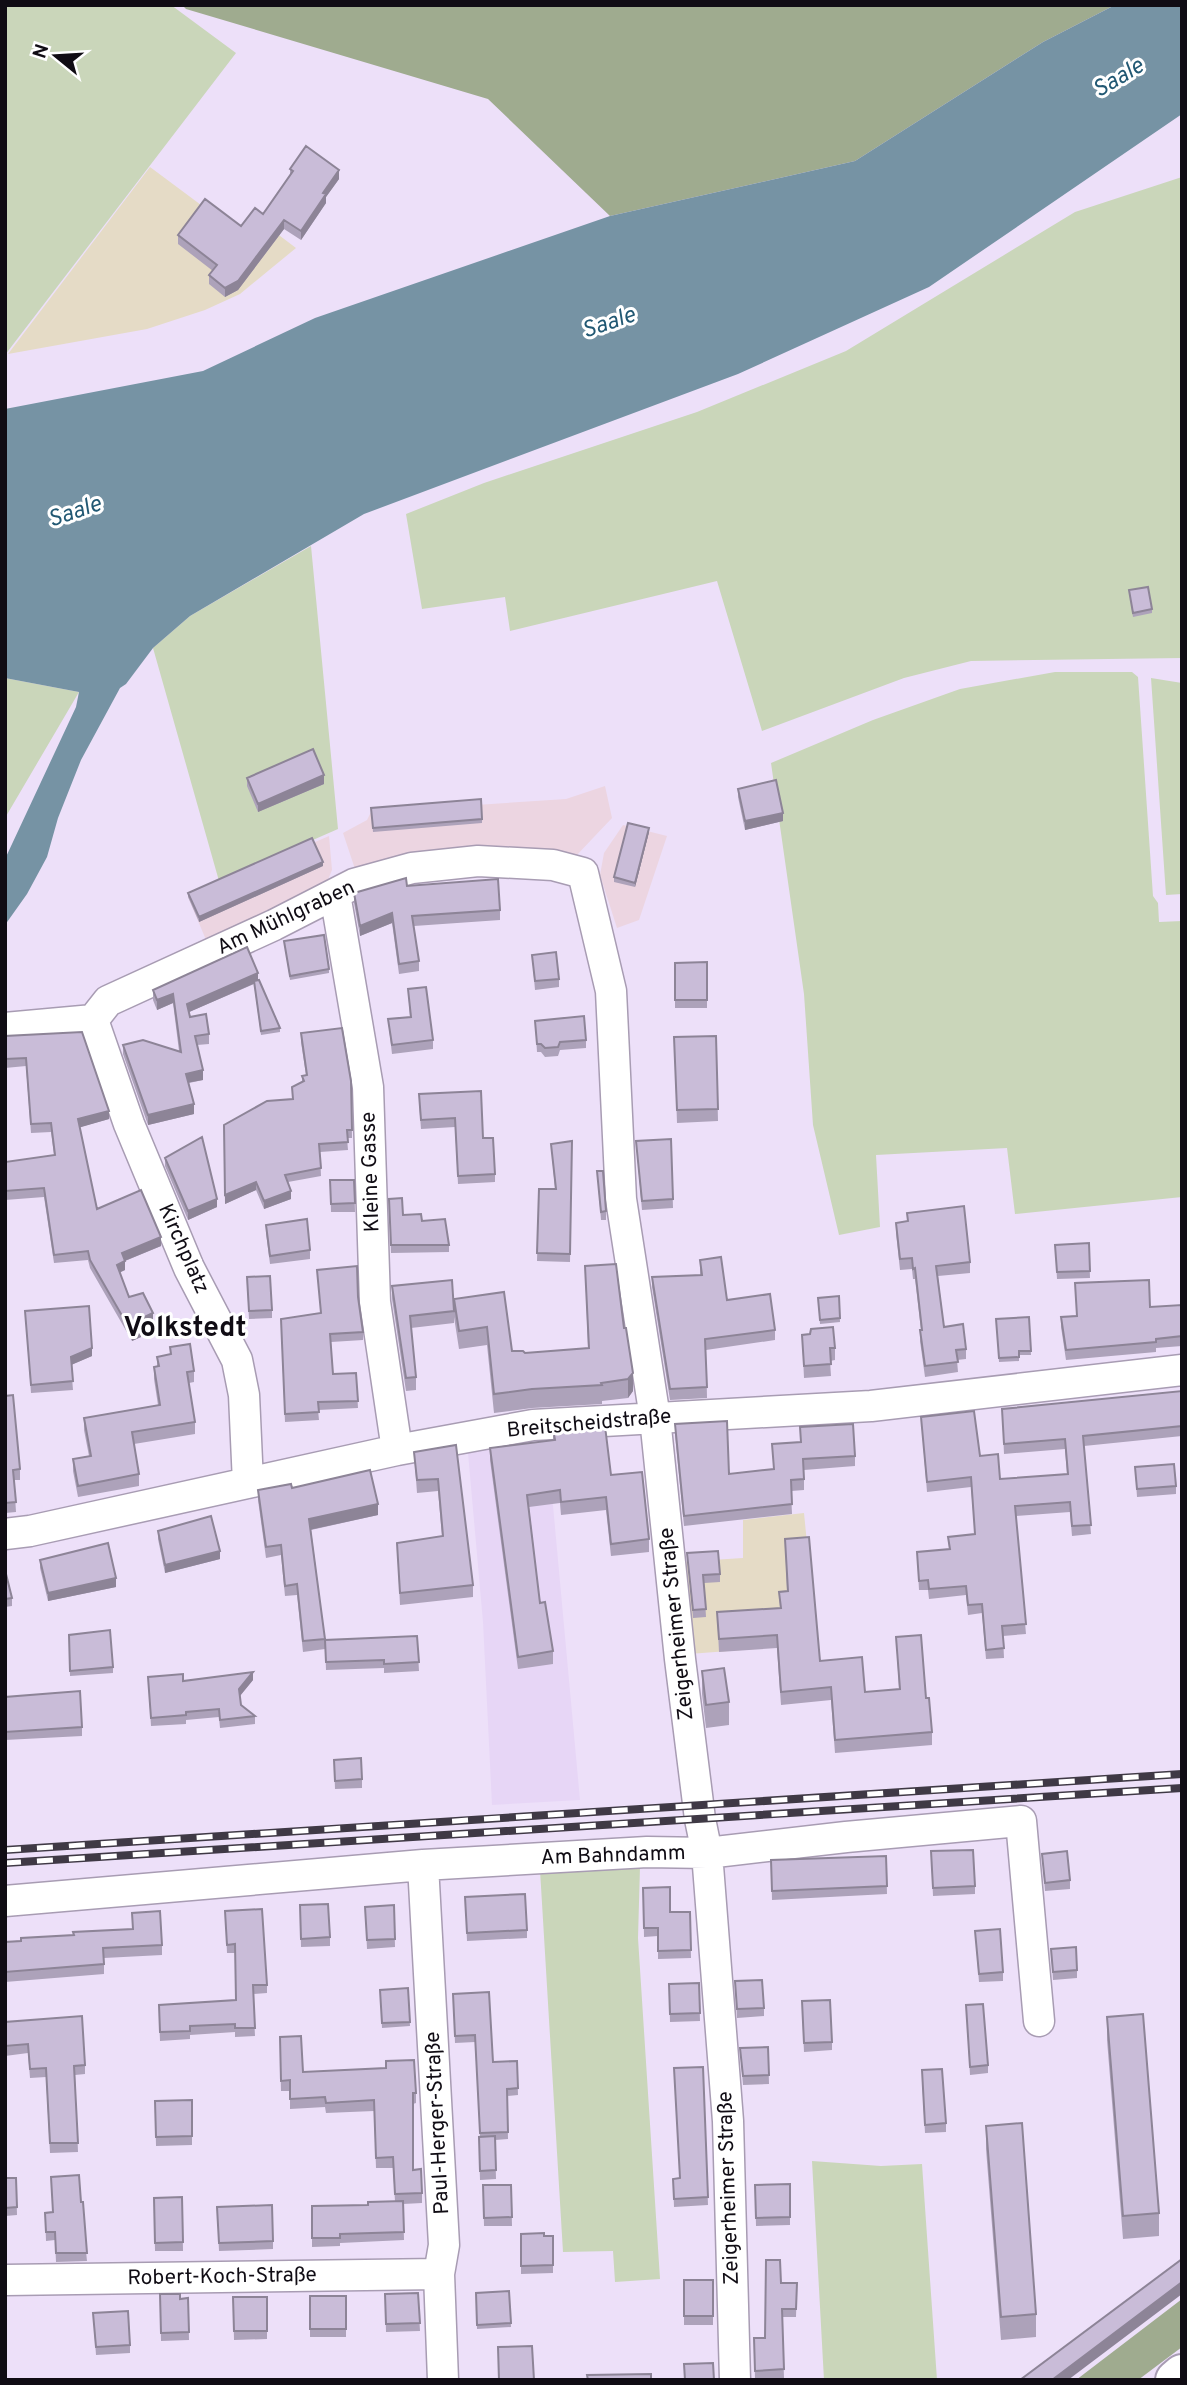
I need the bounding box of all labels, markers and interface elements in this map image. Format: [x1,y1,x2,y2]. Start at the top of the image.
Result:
north arrow [21,21,91,91]
text: N [28,41,55,62]
water label: Saale [1088,52,1151,105]
water label: Saale [578,301,641,347]
water label: Saale [44,490,107,536]
street label: Am Mühlgraben [213,874,359,962]
street label: Kleine Gasse [355,1111,387,1233]
street label: Kirchplatz [151,1200,215,1298]
district label: Volkstedt [124,1311,247,1347]
street label: Breitscheidstraße [506,1403,672,1445]
street label: Zeigerheimer Straße [653,1526,701,1722]
street label: Am Bahndamm [540,1840,686,1872]
street label: Paul-Herger-Straße [420,2031,456,2215]
street label: Zeigerheimer Straße [712,2091,746,2285]
street label: Robert-Koch-Straße [127,2262,317,2292]

